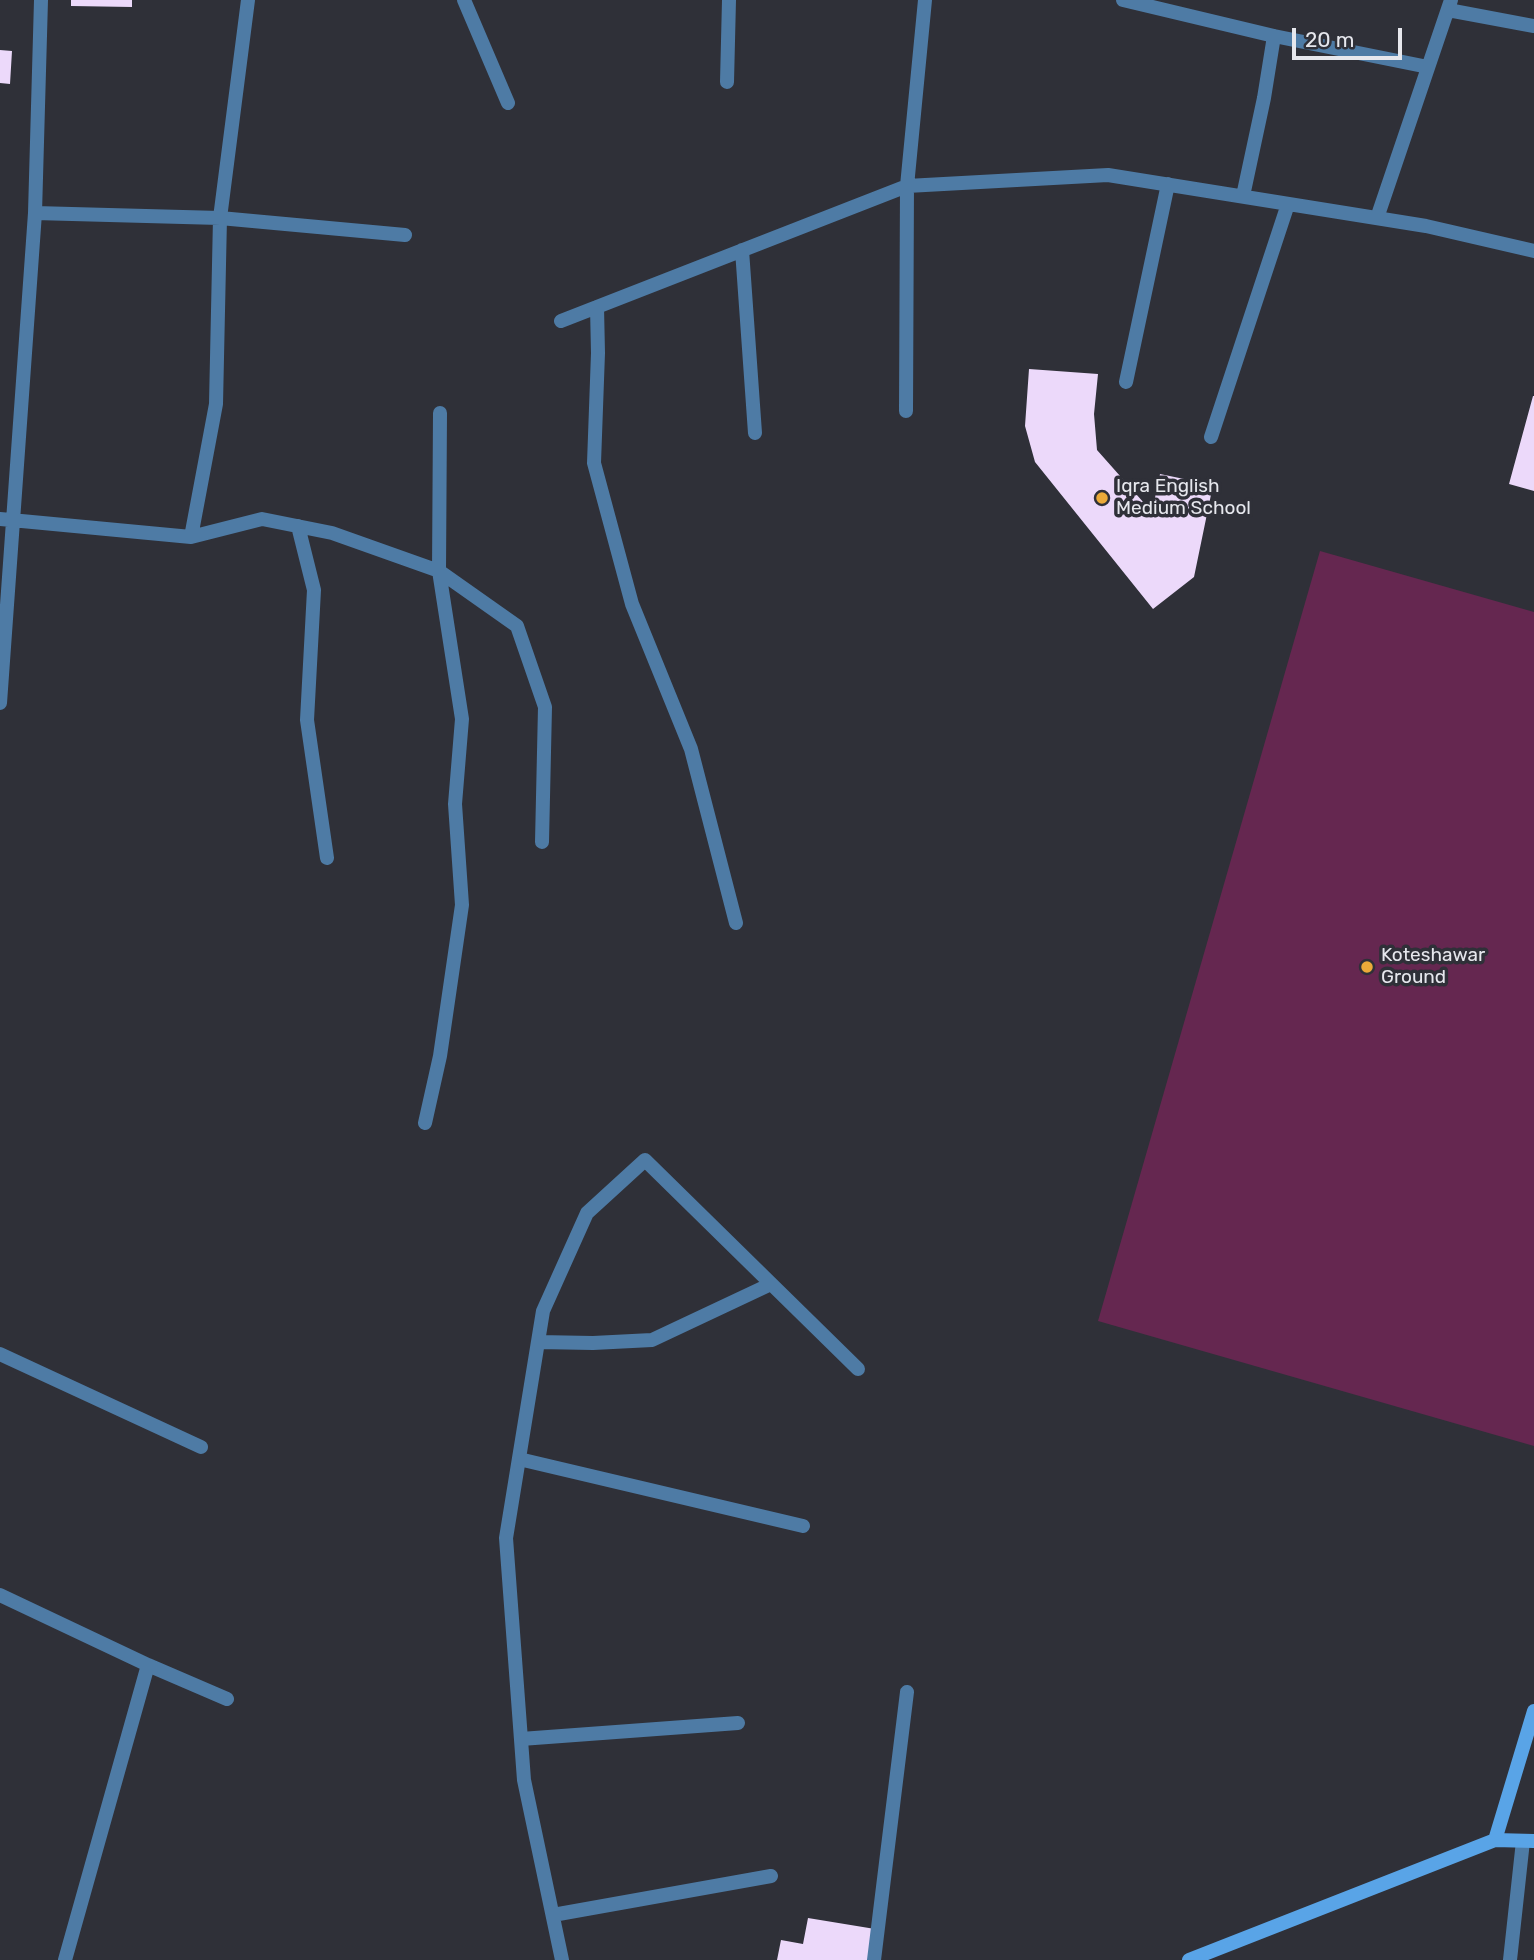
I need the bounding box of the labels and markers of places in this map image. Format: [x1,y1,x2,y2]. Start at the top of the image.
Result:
place label: Iqra English Medium School [1116,476,1251,520]
marker: Iqra English Medium School [1094,490,1110,506]
place label: Koteshawar Ground [1381,945,1485,989]
marker: Koteshawar Ground [1359,959,1375,975]

